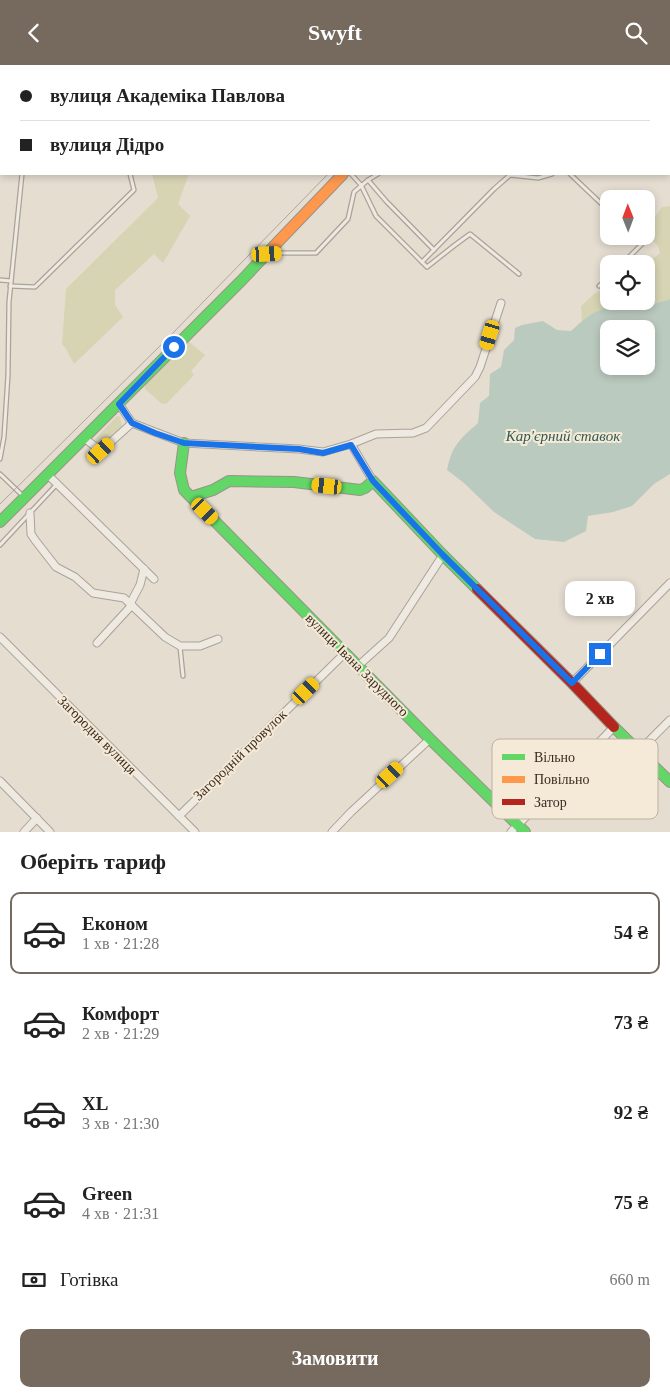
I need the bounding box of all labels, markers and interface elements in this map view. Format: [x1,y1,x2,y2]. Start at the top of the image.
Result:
icon: back [20,19,48,47]
icon: search [622,19,650,47]
text: Swyft [308,20,362,45]
text: вулиця Академіка Павлова [50,85,285,106]
text: вулиця Дідро [50,134,164,155]
north arrow [600,190,655,245]
map controls [600,190,655,375]
car [251,246,282,262]
button: locate [600,255,655,310]
car [478,318,501,352]
button: layers [600,320,655,375]
route start [163,336,185,358]
water label: Кар'єрний ставок [505,428,621,444]
car [84,435,117,467]
car [311,477,342,495]
car [189,495,220,527]
callout: 2 хв [565,581,635,617]
text: 2 хв [586,590,614,607]
street label: вулиця Івана Зарудного [303,611,411,719]
route end [589,643,611,665]
car [290,675,321,707]
street label: Загородня вулиця [55,693,140,778]
street label: Загородній провулок [190,707,290,803]
legend [492,739,658,819]
text: Вільно [534,750,575,765]
car [373,759,406,791]
text: Повільно [534,772,589,787]
text: Затор [534,795,567,810]
text: Оберіть тариф [20,849,166,874]
icon: car [22,911,67,956]
text: Економ [82,913,148,934]
text: 54 ₴ [614,922,648,943]
text: 1 хв · 21:28 [82,935,159,952]
icon: car [22,1001,67,1046]
text: Комфорт [82,1003,159,1024]
text: 73 ₴ [614,1012,648,1033]
text: 2 хв · 21:29 [82,1025,159,1042]
icon: car [22,1091,67,1136]
text: XL [82,1093,108,1114]
text: 92 ₴ [614,1102,648,1123]
text: 3 хв · 21:30 [82,1115,159,1132]
icon: car [22,1181,67,1226]
text: Green [82,1183,132,1204]
text: 75 ₴ [614,1192,648,1213]
text: 4 хв · 21:31 [82,1205,159,1222]
icon: cash [20,1266,48,1294]
text: Готівка [60,1269,119,1290]
text: 660 m [610,1271,650,1288]
button: Замовити [20,1329,650,1387]

